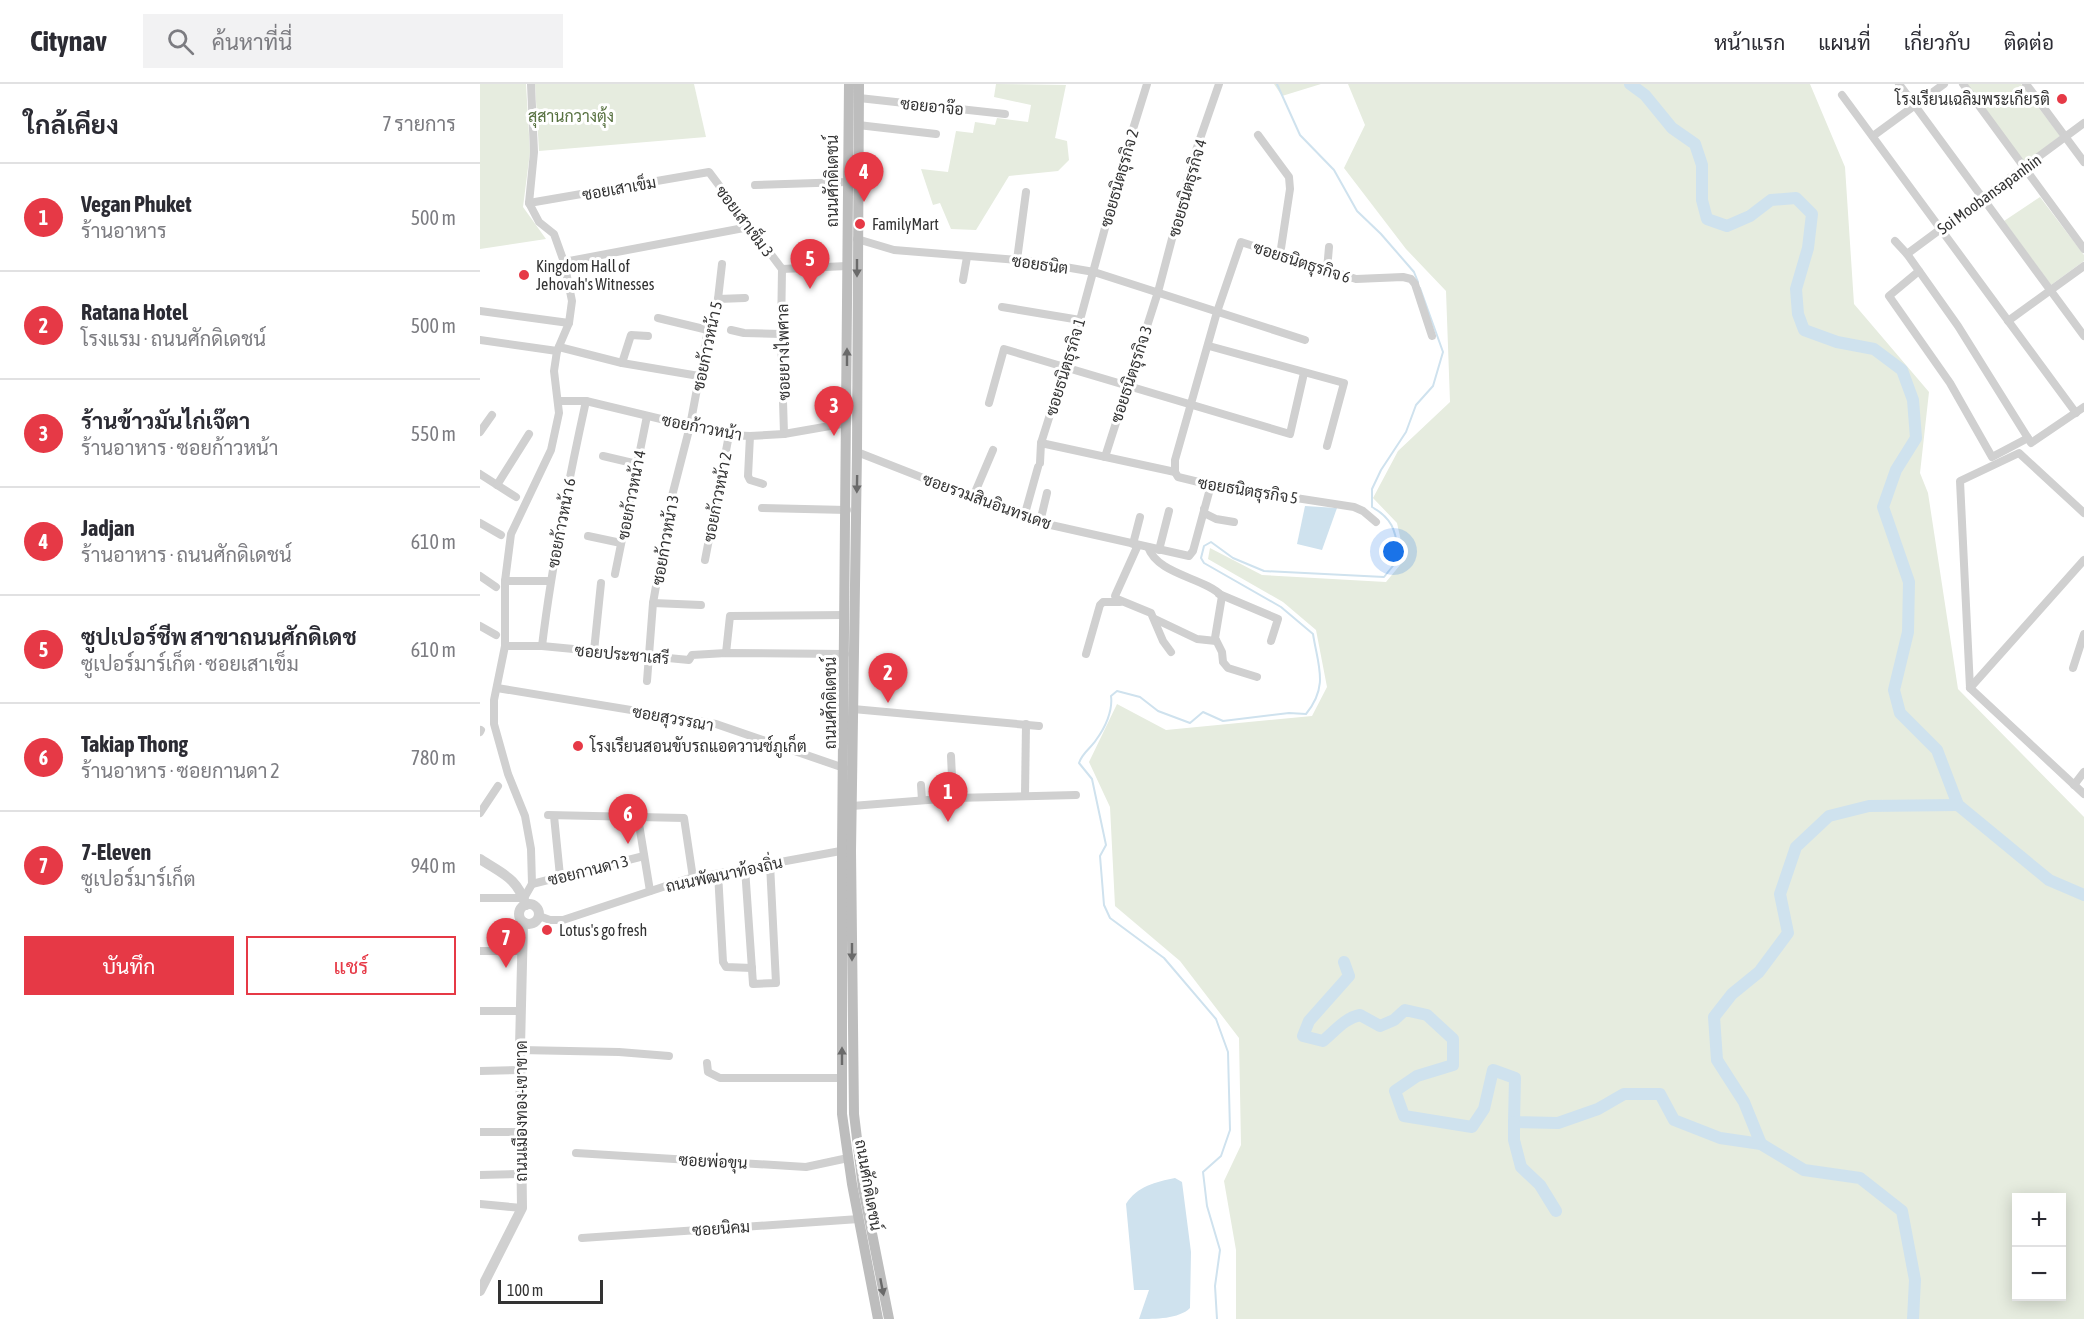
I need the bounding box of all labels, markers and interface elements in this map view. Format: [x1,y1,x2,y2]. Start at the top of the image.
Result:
search box [143,14,563,68]
text: Citynav [30,25,107,57]
icon: search [164,25,197,58]
text: ค้นหาที่นี่ [212,29,292,55]
text: หน้าแรก [1714,30,1785,54]
text: แผนที่ [1818,30,1871,54]
text: เกี่ยวกับ [1904,30,1971,54]
text: ติดต่อ [2004,30,2054,54]
place label: โรงเรียนเฉลิมพระเกียรติ [1894,88,2050,108]
street label: ซอยอาจ๊อ [899,92,965,118]
marker: โรงเรียนเฉลิมพระเกียรติ [2055,92,2069,106]
park label: สุสานกวางตุ้ง [528,106,614,128]
text: ใกล้เคียง [24,110,119,140]
text: 7 รายการ [382,112,456,135]
street label: ซอยธนิตธุรกิจ 2 [1096,127,1144,230]
street label: ถนนศักดิเดชน์ [820,135,841,227]
street label: ซอยธนิตธุรกิจ 4 [1164,137,1212,240]
street label: Soi Moobansapanhin [1934,150,2045,238]
pin: 4 [844,152,884,202]
street label: ซอยเสาเข็ม [580,169,657,203]
street label: ซอยเสาเข็ม 3 [712,179,781,260]
text: Vegan Phuket [81,191,192,217]
text: 1 [39,206,48,229]
text: 500 m [411,206,456,229]
place label: FamilyMart [872,215,939,234]
marker: FamilyMart [853,217,867,231]
text: ร้านอาหาร [81,219,167,242]
street label: ซอยธนิตธุรกิจ 6 [1250,238,1353,289]
pin: 5 [790,240,830,289]
street label: ซอยธนิต [1011,251,1069,277]
place label: Kingdom Hall of Jehovah's Witnesses [536,257,655,293]
one-way arrow [852,259,862,278]
marker: Kingdom Hall of Jehovah's Witnesses [517,268,531,282]
text: Ratana Hotel [81,299,188,325]
street label: ซอยก้าวหน้า 5 [688,299,725,393]
street label: ซอยยางไพศาล [771,303,793,401]
text: 2 [39,314,48,337]
text: 500 m [411,314,456,337]
street label: ซอยธนิตธุรกิจ 1 [1042,316,1091,419]
street label: ซอยธนิตธุรกิจ 3 [1107,323,1158,426]
text: โรงแรม · ถนนศักดิเดชน์ [81,327,266,350]
one-way arrow [842,347,852,366]
pin: 3 [814,386,854,436]
text: ร้านข้าวมันไก่เจ๊ตา [81,408,250,434]
street label: ซอยก้าวหน้า [660,409,744,444]
text: 3 [39,422,48,445]
text: 550 m [411,422,456,445]
text: ร้านอาหาร · ซอยก้าวหน้า [81,436,279,459]
street label: ซอยก้าวหน้า 4 [612,448,649,542]
street label: ซอยก้าวหน้า 2 [698,450,735,544]
street label: ซอยรวมสินอินทรเดช [920,469,1054,533]
street label: ซอยธนิตธุรกิจ 5 [1196,473,1299,510]
one-way arrow [852,475,862,494]
street label: ซอยก้าวหน้า 6 [542,476,579,570]
street label: ซอยก้าวหน้า 3 [647,493,682,587]
text: Jadjan [81,515,135,541]
text: 4 [39,530,48,553]
text: 610 m [411,530,456,553]
your location [1379,537,1408,566]
text: ร้านอาหาร · ถนนศักดิเดชน์ [81,543,292,566]
text: ซูปเปอร์ชีพ สาขาถนนศักดิเดช [81,624,357,650]
text: 5 [39,638,48,661]
text: 610 m [411,638,456,661]
street label: ซอยประชาเสรี [574,639,670,667]
text: ซูเปอร์มาร์เก็ต · ซอยเสาเข็ม [81,652,299,675]
pin: 2 [868,654,908,703]
street label: ถนนศักดิเดชน์ [818,657,839,749]
street label: ซอยสุวรรณา [630,702,715,737]
text: Takiap Thong [81,731,188,757]
place label: โรงเรียนสอนขับรถแอดวานซ์ภูเก็ต [589,733,807,758]
marker: โรงเรียนสอนขับรถแอดวานซ์ภูเก็ต [571,739,585,753]
text: 6 [39,746,48,769]
text: 780 m [411,746,456,769]
text: ร้านอาหาร · ซอยกานดา 2 [81,759,280,782]
pin: 1 [928,772,968,822]
pin: 6 [608,794,648,844]
text: 7-Eleven [81,839,151,865]
street label: ถนนพัฒนาท้องถิ่น [663,849,784,895]
street label: ซอยกานดา 3 [546,851,630,889]
text: 7 [39,854,48,877]
text: 940 m [411,854,456,877]
text: ซูเปอร์มาร์เก็ต [81,867,196,890]
pin: 7 [486,918,526,968]
place label: Lotus's go fresh [559,921,647,940]
marker: Lotus's go fresh [540,923,554,937]
button: บันทึก [24,936,234,995]
button: แชร์ [246,936,456,995]
one-way arrow [847,943,857,962]
street label: ถนนเมืองทอง-เขาขาด [511,1040,530,1182]
one-way arrow [837,1046,847,1065]
street label: ถนนศักดิเดชน์ [852,1137,889,1232]
street label: ซอยพ่อขุน [678,1149,748,1175]
map controls [2012,1193,2066,1301]
button: + [2012,1193,2066,1247]
street label: ซอยนิคม [691,1217,751,1239]
button: − [2012,1247,2066,1301]
scale bar [498,1277,603,1304]
one-way arrow [878,1277,887,1296]
text: 100 m [507,1281,543,1299]

